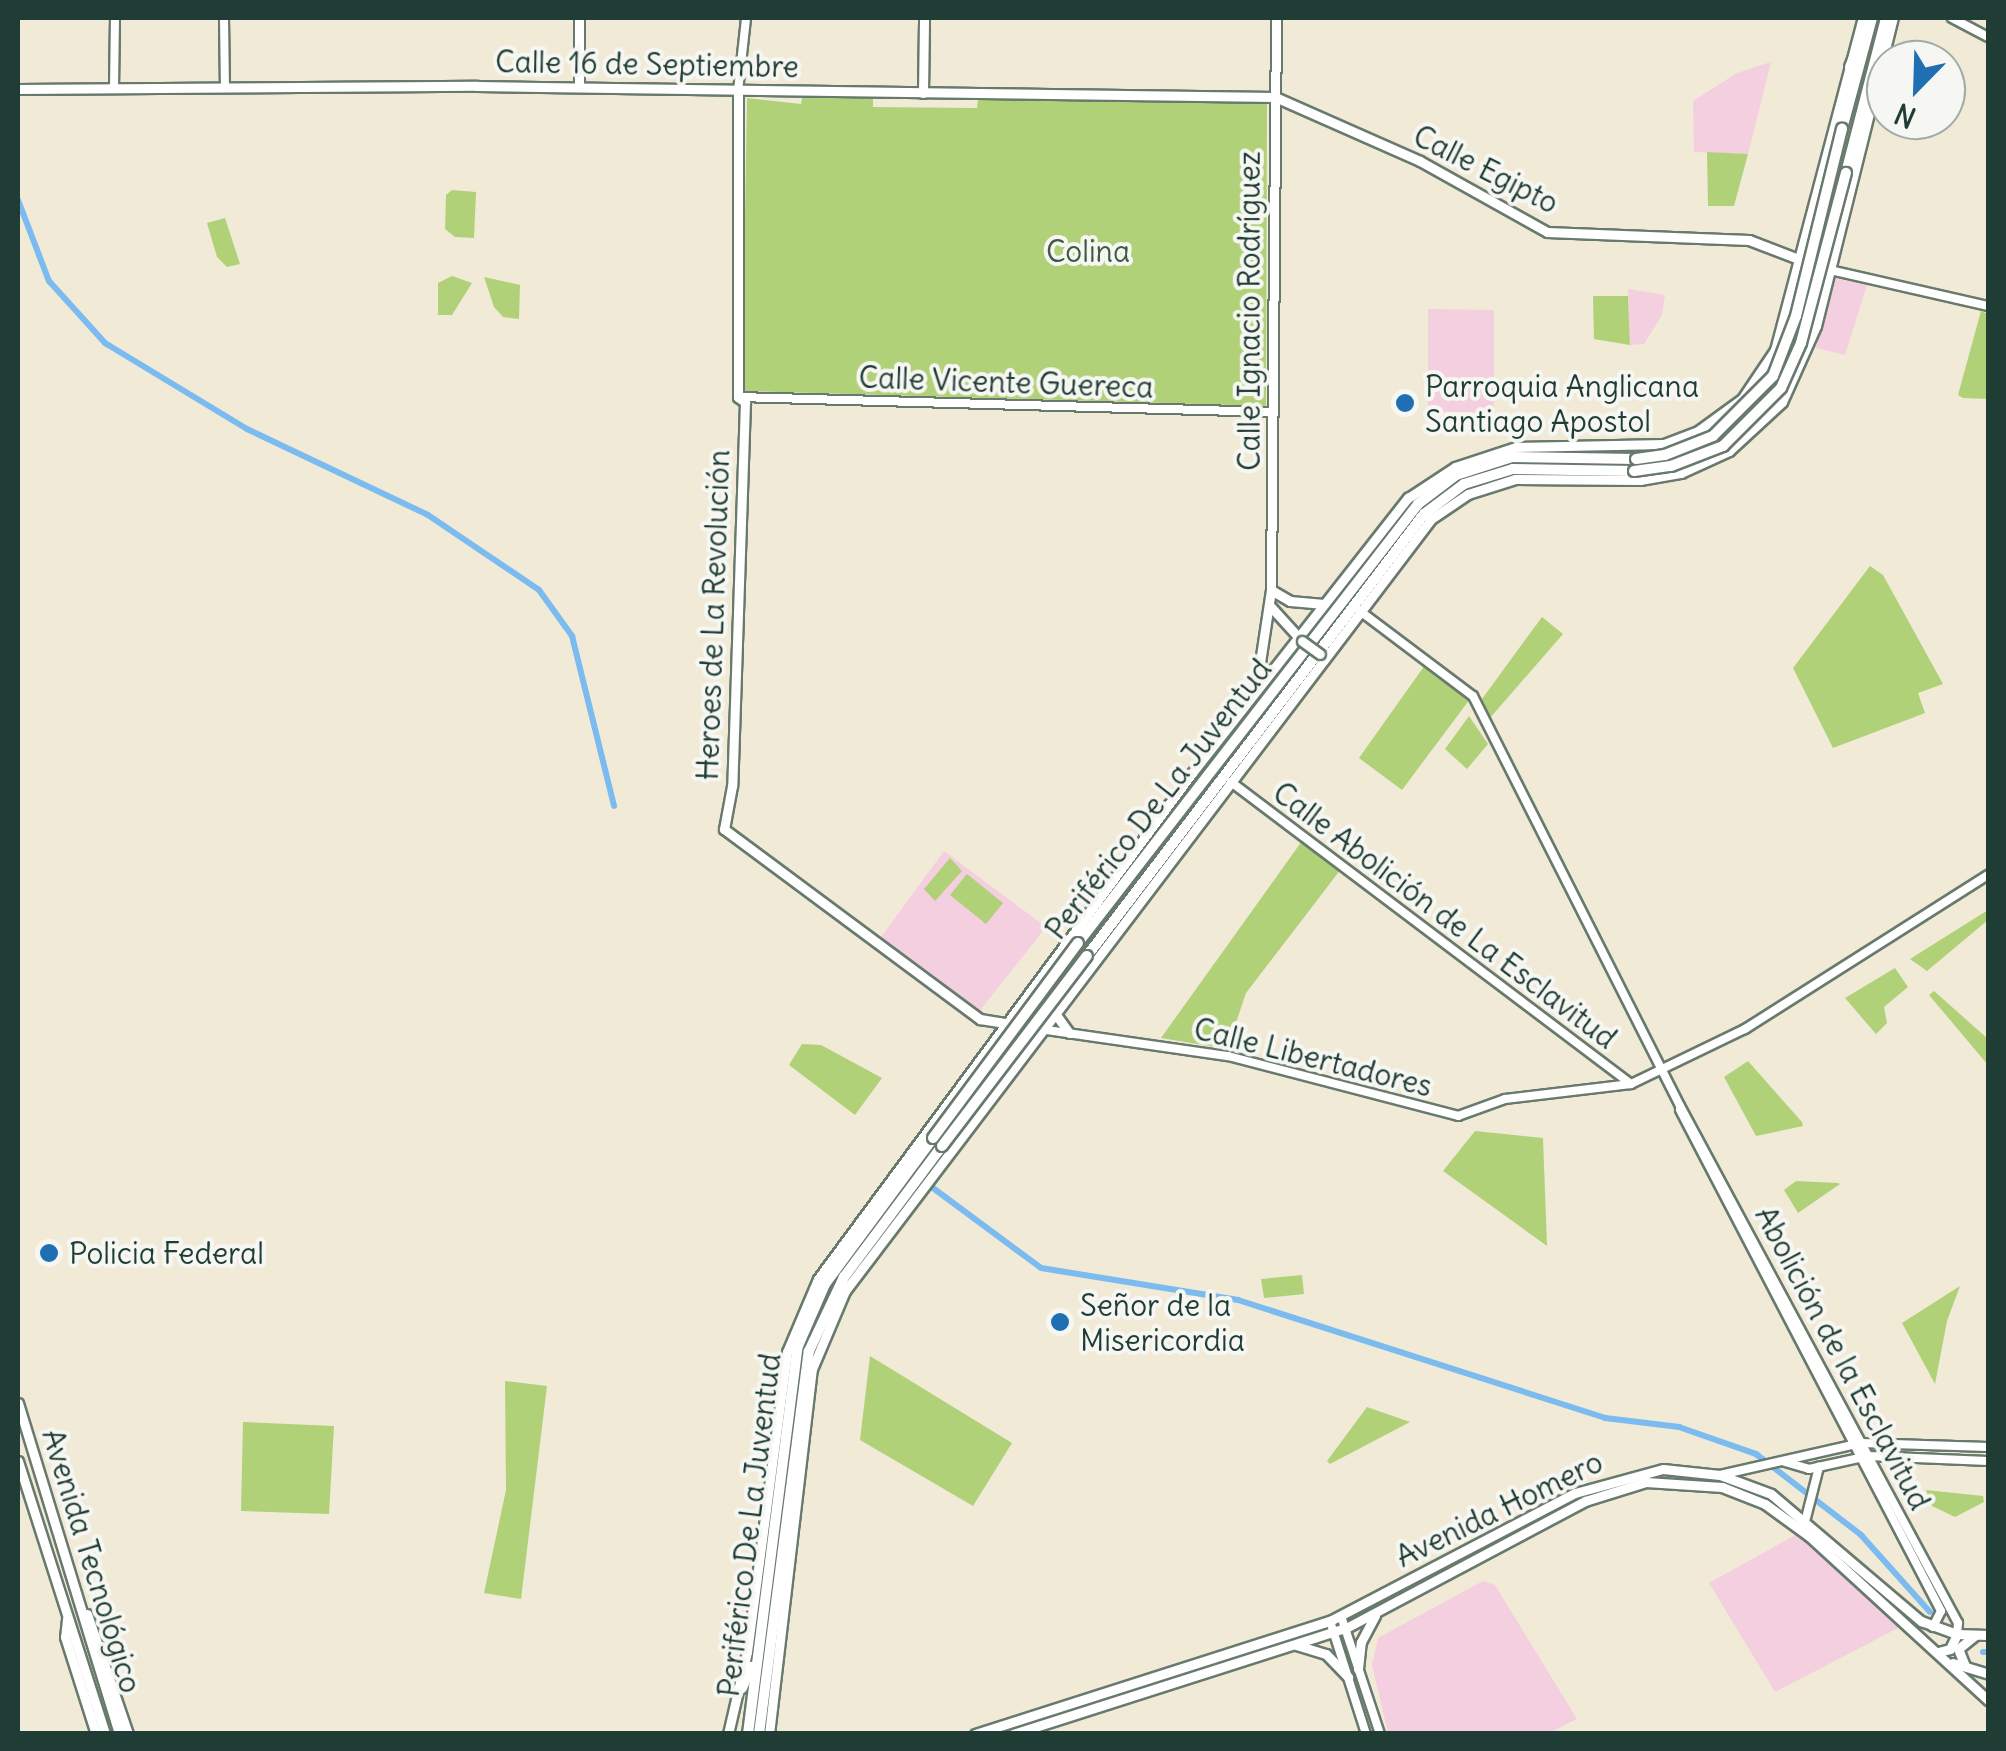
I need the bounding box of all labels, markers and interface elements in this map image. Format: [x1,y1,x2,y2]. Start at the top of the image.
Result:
north arrow [1866,40,1966,140]
street label: Calle 16 de Septiembre [495,43,799,85]
text: N [1889,95,1921,136]
street label: Calle Egipto [1407,117,1565,221]
street label: Calle Ignacio Rodríguez [1231,151,1267,471]
park label: Colina [1046,233,1130,269]
street label: Calle Vicente Guereca [858,359,1154,405]
place label: Parroquia Anglicana Santiago Apostol [1425,368,1699,438]
marker: Parroquia Anglicana Santiago Apostol [1394,392,1416,414]
street label: Heroes de La Revolución [689,449,737,781]
street label: Periférico De La Juventud [1037,652,1279,946]
street label: Calle Abolición de La Esclavitud [1266,774,1624,1056]
street label: Calle Libertadores [1190,1010,1436,1104]
street label: Abolición de la Esclavitud [1748,1200,1938,1516]
place label: Policia Federal [69,1235,264,1271]
marker: Policia Federal [38,1242,60,1264]
place label: Señor de la Misericordia [1080,1287,1245,1358]
marker: Señor de la Misericordia [1049,1311,1071,1333]
street label: Periférico De La Juventud [710,1351,788,1699]
street label: Avenida Tecnológico [35,1425,149,1697]
street label: Avenida Homero [1390,1443,1608,1575]

